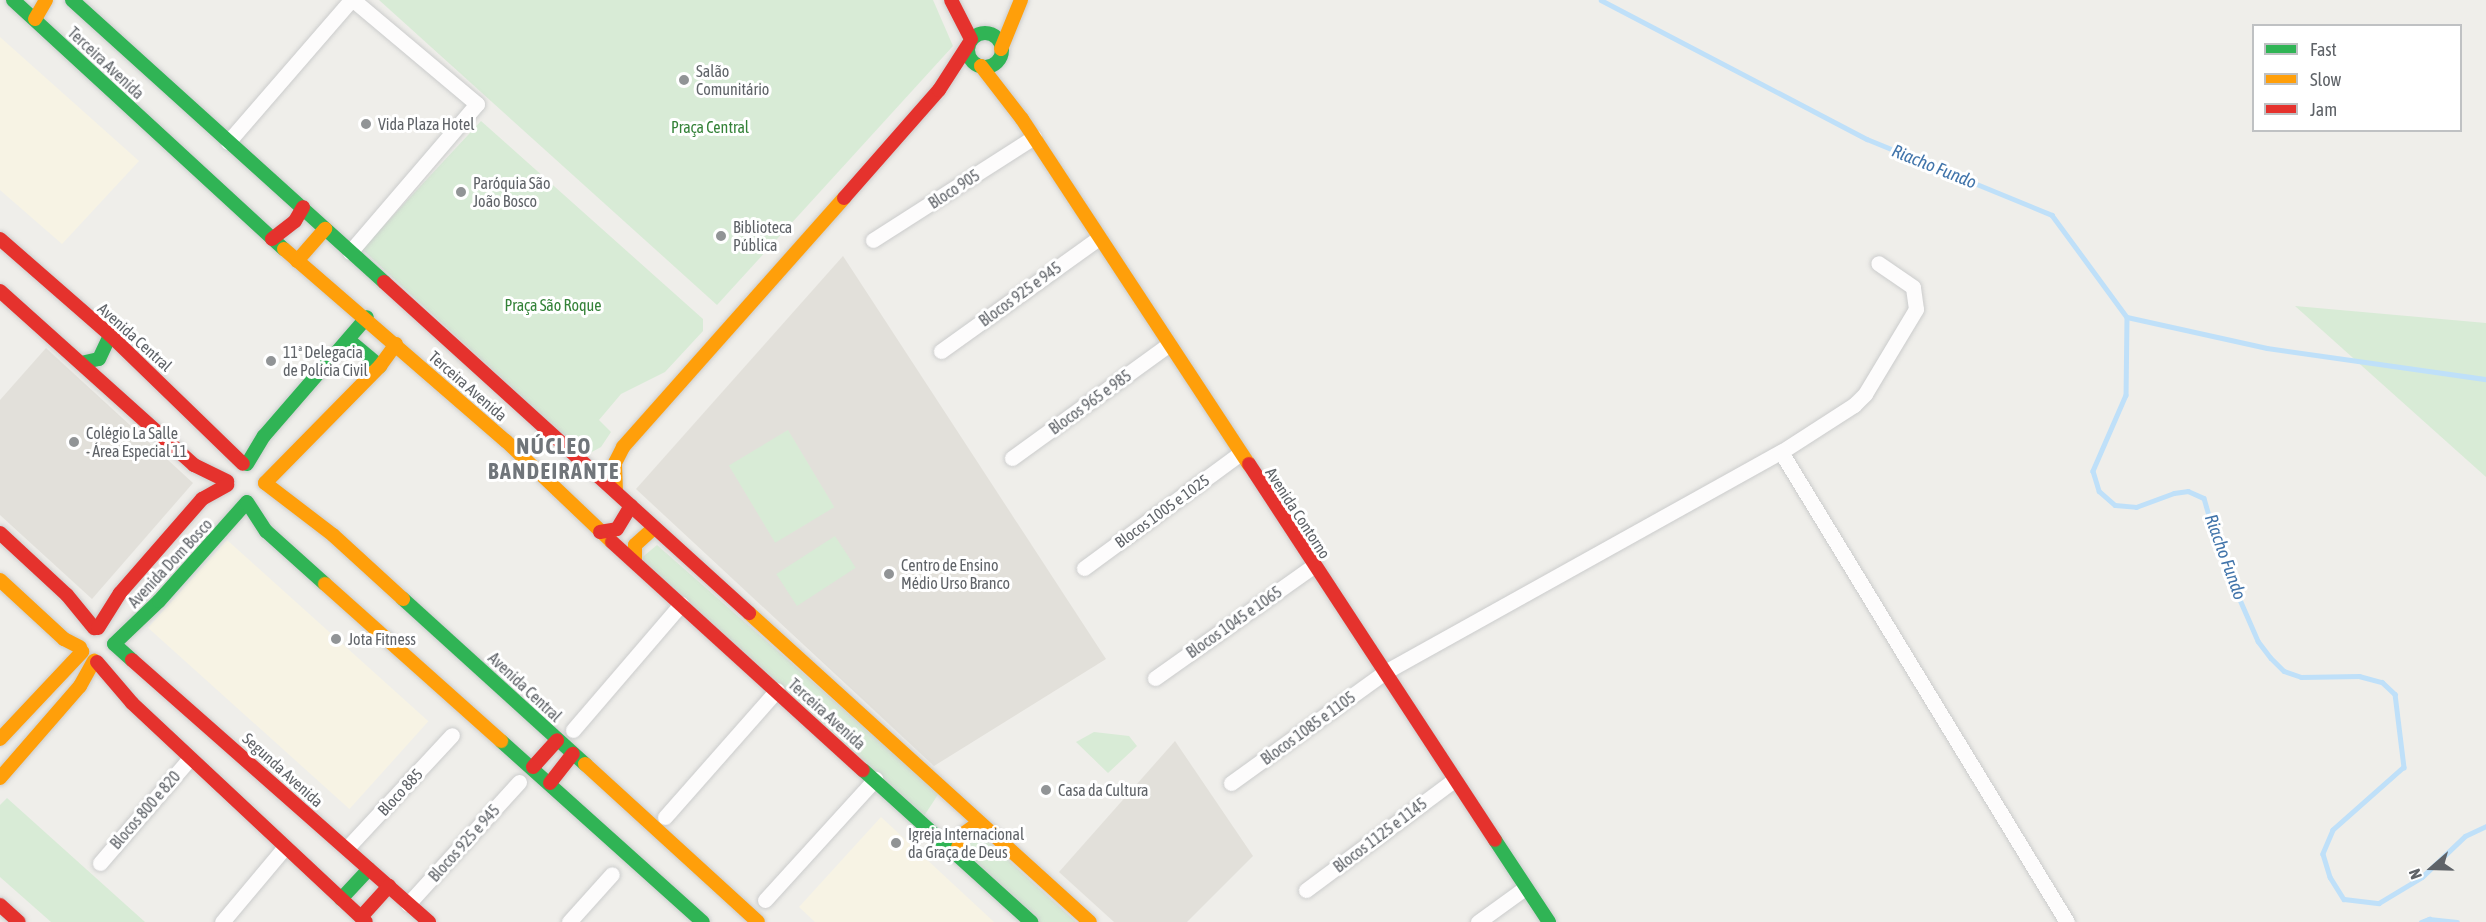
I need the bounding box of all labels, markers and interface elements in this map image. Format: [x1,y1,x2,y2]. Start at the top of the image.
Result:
street label: Terceira Avenida [64,23,148,103]
legend [2252,24,2462,132]
text: Fast [2310,39,2337,60]
place label: Salão Comunitário [696,61,769,99]
text: Slow [2310,69,2341,90]
marker: Salão Comunitário [677,73,691,87]
text: Jam [2310,99,2337,120]
place label: Vida Plaza Hotel [378,114,474,134]
marker: Vida Plaza Hotel [359,117,373,131]
park label: Praça Central [671,117,749,137]
water label: Riacho Fundo [1889,140,1979,194]
street label: Bloco 905 [925,165,983,213]
place label: Paróquia São João Bosco [473,173,551,211]
marker: Paróquia São João Bosco [454,185,468,199]
place label: Biblioteca Pública [733,217,792,255]
marker: Biblioteca Pública [714,229,728,243]
street label: Blocos 925 e 945 [975,258,1065,330]
park label: Praça São Roque [504,295,602,315]
street label: Avenida Central [94,299,176,375]
place label: 11ª Delegacia de Polícia Civil [283,342,368,380]
street label: Terceira Avenida [425,347,511,425]
marker: 11ª Delegacia de Polícia Civil [264,354,278,368]
street label: Blocos 965 e 985 [1045,366,1135,438]
place label: Colégio La Salle - Área Especial 11 [86,423,187,461]
district label: NÚCLEO BANDEIRANTE [488,433,620,484]
marker: Colégio La Salle - Área Especial 11 [67,435,81,449]
street label: Avenida Contorno [1261,464,1335,562]
street label: Blocos 1005 e 1025 [1111,470,1213,552]
water label: Riacho Fundo [2200,511,2250,603]
street label: Avenida Dom Bosco [124,515,216,611]
place label: Centro de Ensino Médio Urso Branco [901,555,1010,593]
marker: Centro de Ensino Médio Urso Branco [882,567,896,581]
street label: Blocos 1045 e 1065 [1183,582,1285,662]
place label: Jota Fitness [348,629,416,649]
marker: Jota Fitness [329,632,343,646]
street label: Avenida Central [484,648,566,726]
street label: Terceira Avenida [785,674,869,754]
street label: Blocos 1085 e 1105 [1257,687,1359,769]
street label: Segunda Avenida [239,729,327,811]
street label: Bloco 885 [373,764,427,820]
street label: Blocos 800 e 820 [106,767,184,853]
place label: Casa da Cultura [1058,780,1148,800]
marker: Casa da Cultura [1039,783,1053,797]
street label: Blocos 1125 e 1145 [1329,794,1431,876]
street label: Blocos 925 e 945 [424,800,504,886]
place label: Igreja Internacional da Graça de Deus [908,824,1024,862]
marker: Igreja Internacional da Graça de Deus [889,836,903,850]
north arrow [2402,838,2462,898]
text: N [2405,867,2425,882]

